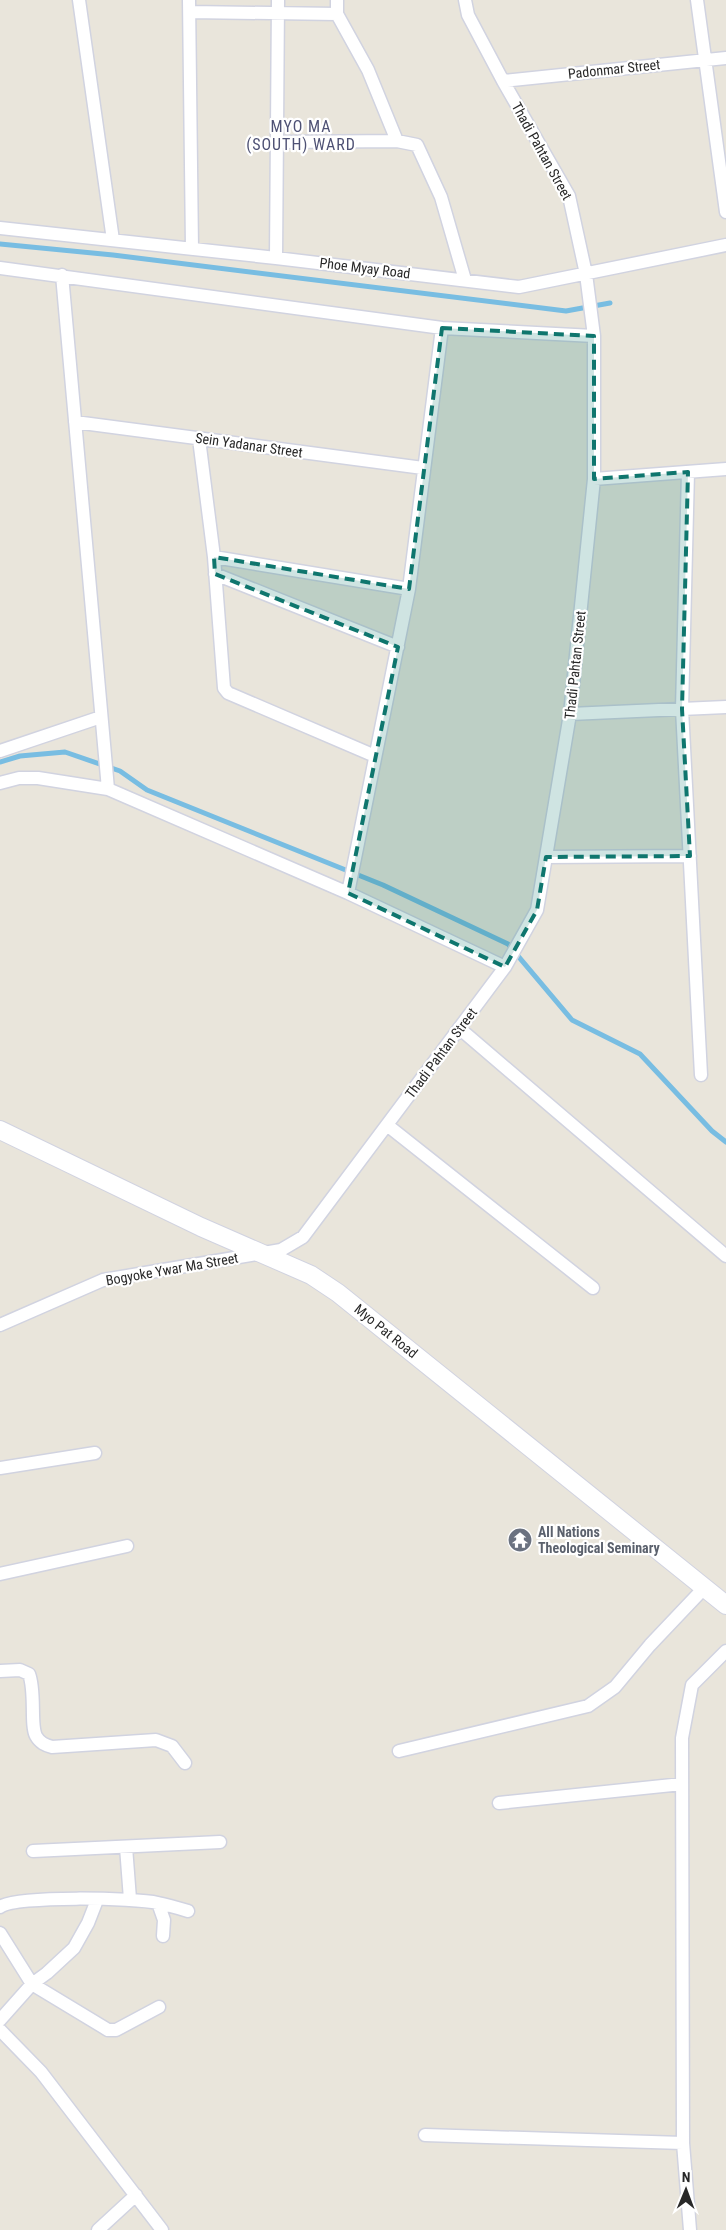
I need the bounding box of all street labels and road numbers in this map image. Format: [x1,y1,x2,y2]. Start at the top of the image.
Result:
street label: Padonmar Street [567,56,661,82]
street label: Thadi Pahtan Street [509,99,575,203]
street label: Phoe Myay Road [319,254,411,282]
street label: Sein Yadanar Street [194,430,304,460]
street label: Thadi Pahtan Street [561,610,589,720]
street label: Thadi Pahtan Street [402,1005,480,1101]
street label: Bogyoke Ywar Ma Street [105,1249,239,1289]
street label: Myo Pat Road [351,1301,421,1361]

